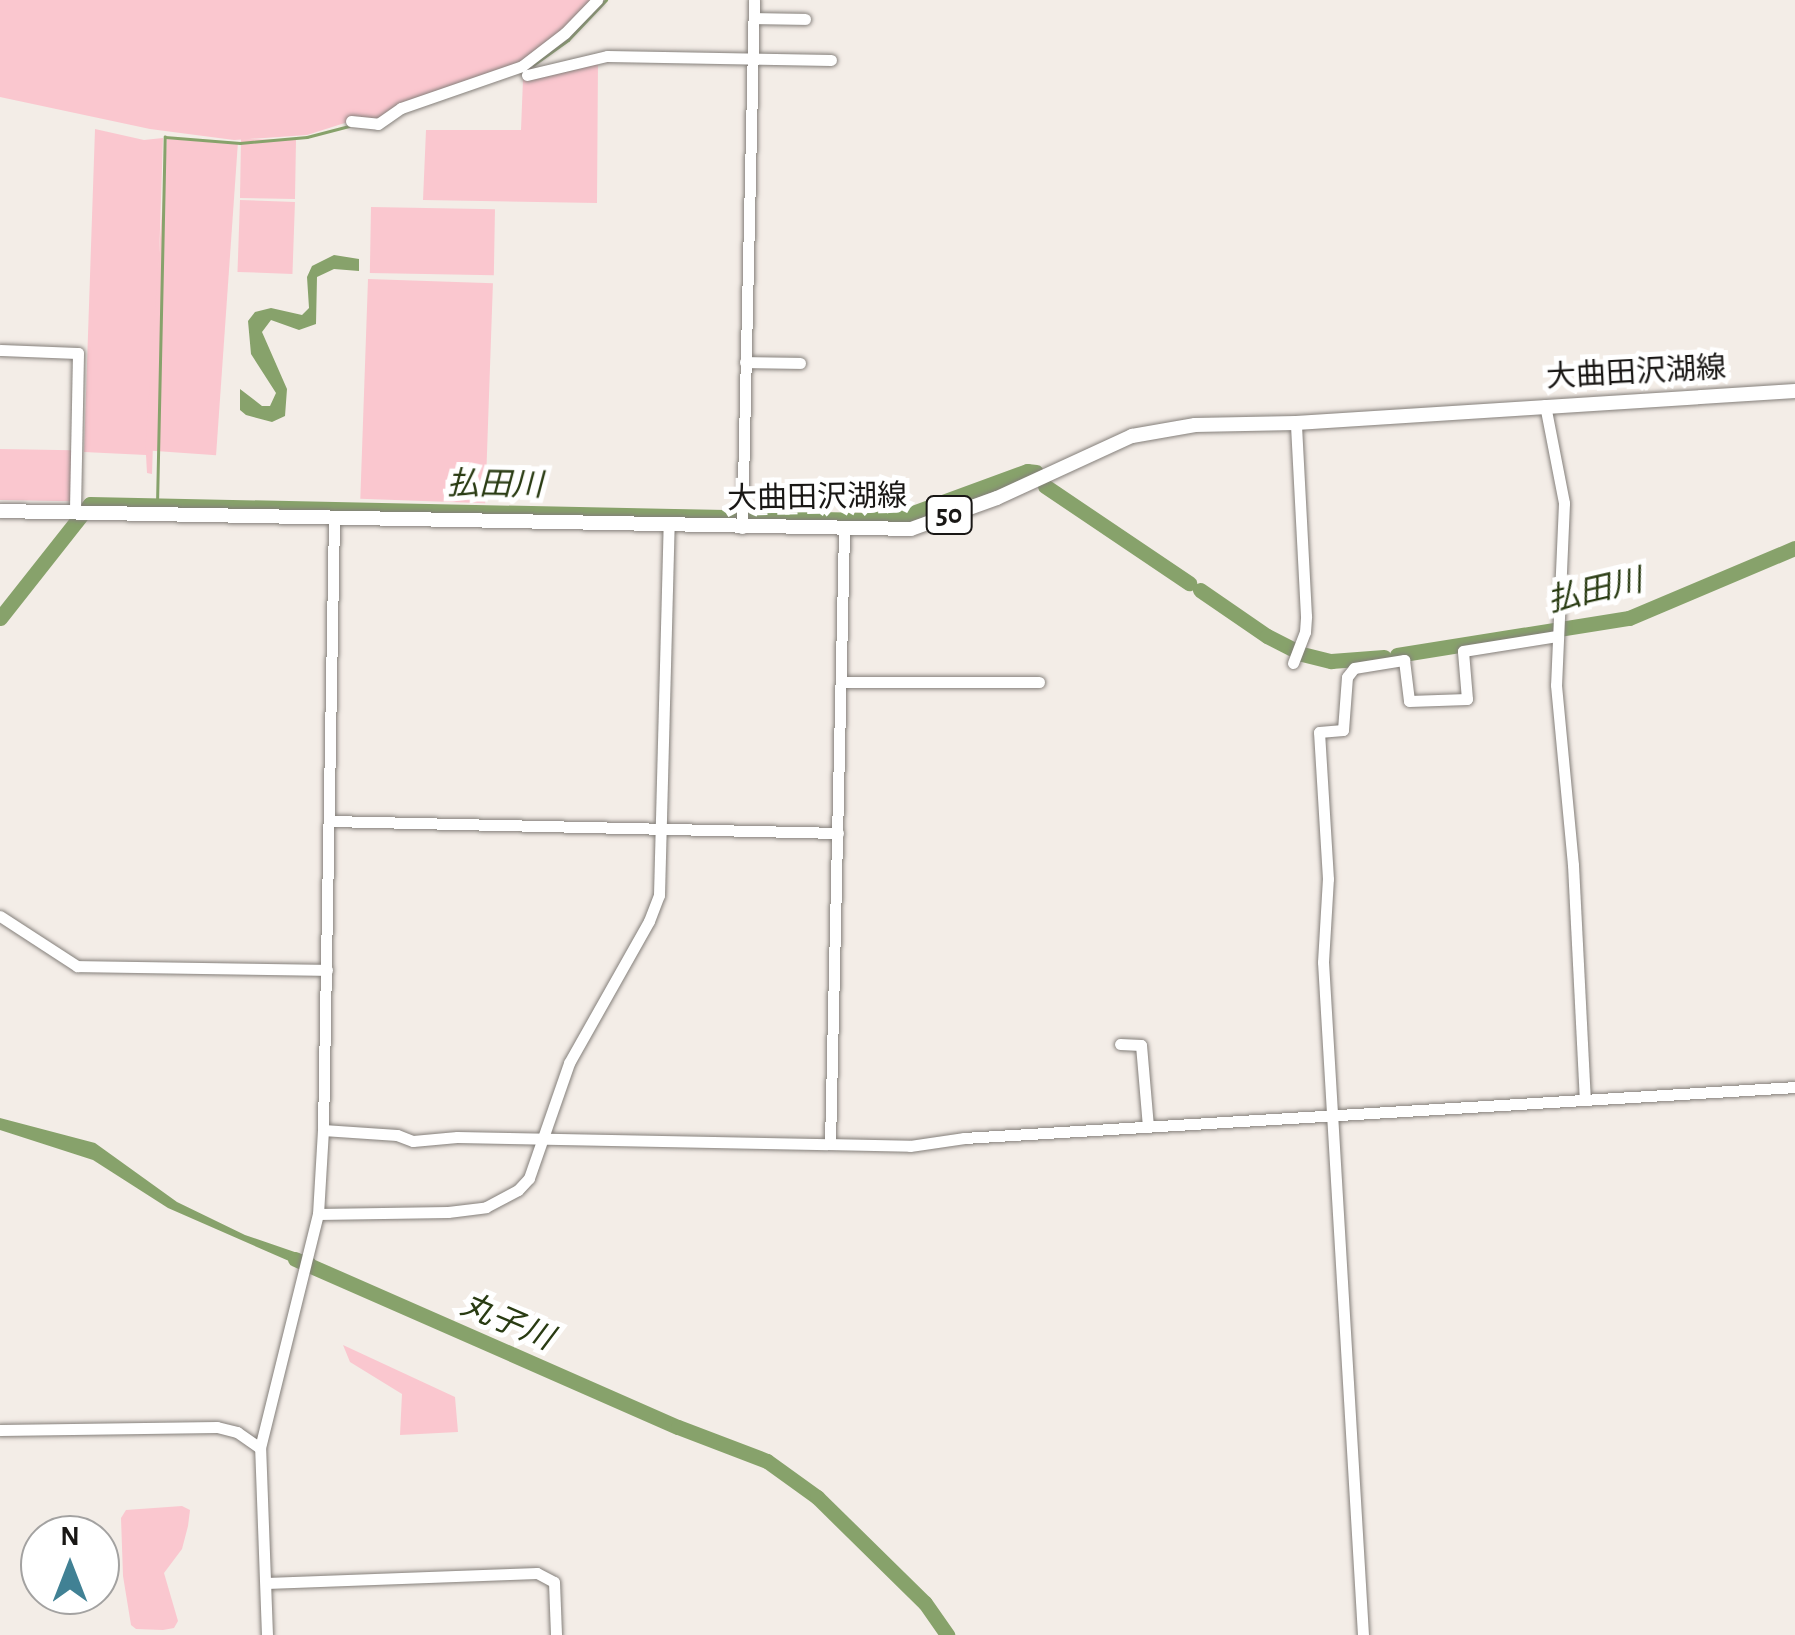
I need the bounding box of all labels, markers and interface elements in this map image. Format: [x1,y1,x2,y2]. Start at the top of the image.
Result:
street label: 大曲田沢湖線 [1545,350,1727,396]
water label: 払田川 [447,465,543,505]
street label: 大曲田沢湖線 [727,478,907,518]
road number: 50 [924,492,974,538]
water label: 払田川 [1544,561,1646,621]
water label: 丸子川 [455,1286,559,1358]
north arrow [20,1515,120,1615]
text: N [60,1523,80,1551]

